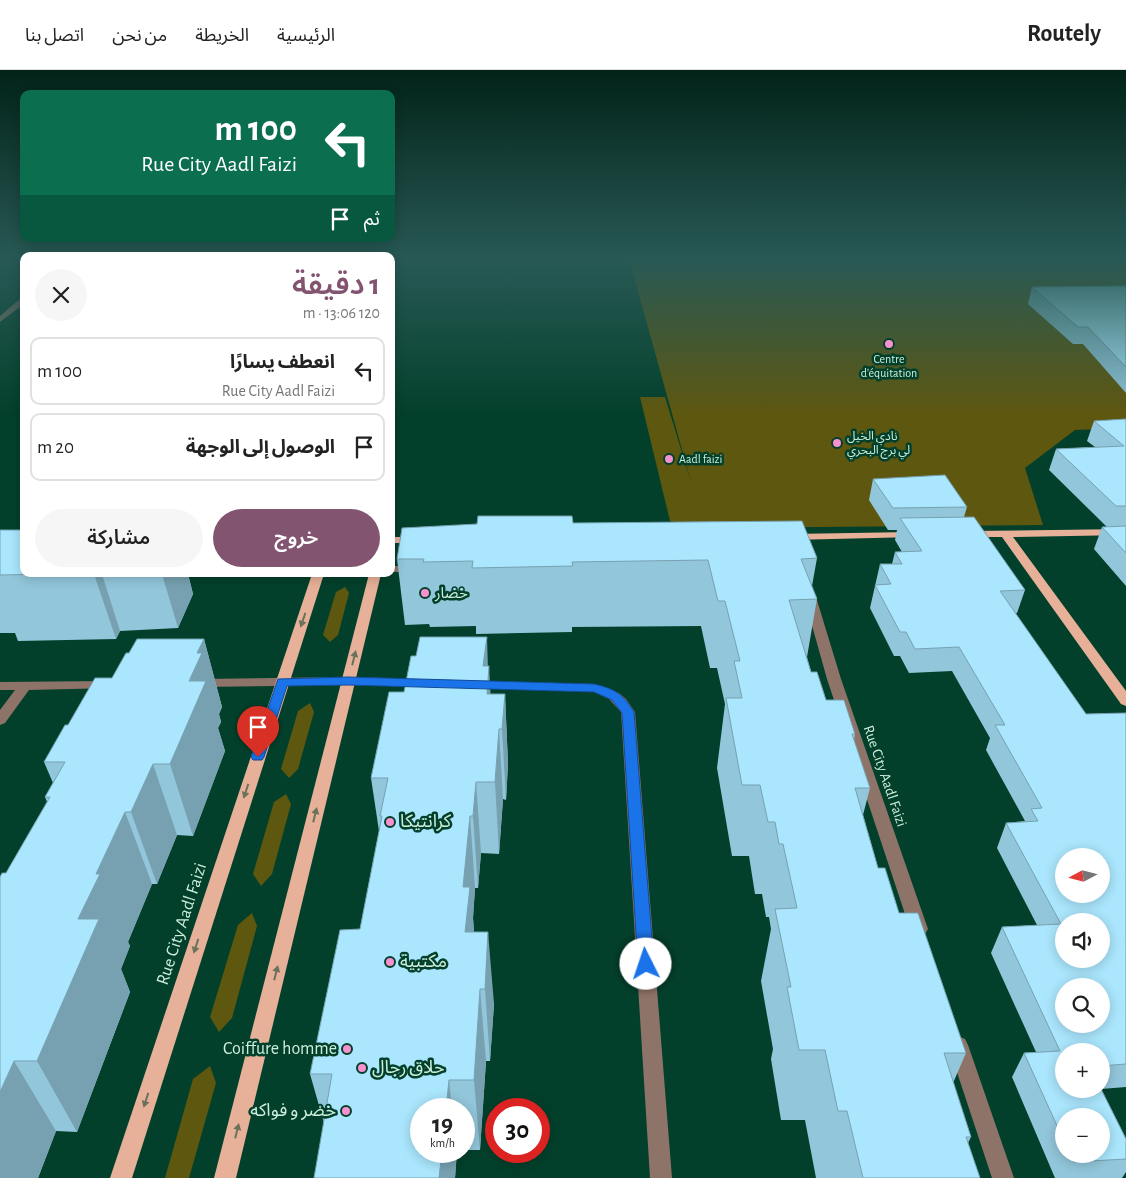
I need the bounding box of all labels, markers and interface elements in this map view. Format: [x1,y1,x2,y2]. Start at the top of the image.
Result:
text: Routely [1027,22,1101,46]
text: اتصل بنا [25,27,84,45]
text: من نحن [112,27,167,45]
text: الخريطة [195,27,249,45]
text: الرئيسية [277,27,335,45]
icon: left [315,110,380,175]
text: 100 m [214,112,297,147]
text: Rue City Aadl Faizi [141,153,297,175]
icon: arrive [326,205,354,233]
text: ثم [364,210,380,229]
button: close [35,269,87,321]
text: 1 دقيقة [292,270,380,300]
text: 120 m · 13:06 [303,305,380,321]
marker: Centre d'équitation [883,338,895,350]
text: انعطف يسارًا [230,353,335,372]
place label: Centre d'équitation [861,353,917,379]
icon: left [350,357,378,385]
text: 100 m [37,362,82,381]
text: Rue City Aadl Faizi [222,383,335,399]
place label: نادي الخيل لي برج البحري [847,430,910,460]
icon: arrive [350,433,378,461]
marker: نادي الخيل لي برج البحري [831,437,843,449]
text: 20 m [37,438,74,457]
text: الوصول إلى الوجهة [186,438,335,457]
marker: Aadl faizi [663,453,675,465]
place label: Aadl faizi [679,453,722,465]
button: مشاركة [35,509,203,567]
button: خروج [213,509,380,567]
place label: خضار [434,586,468,602]
marker: خضار [419,587,431,599]
one-way arrow [299,613,307,628]
one-way arrow [351,650,359,665]
pin [237,706,279,757]
icon: arrive [244,713,272,741]
street label: Rue City Aadl Faizi [861,723,909,829]
one-way arrow [242,784,250,799]
one-way arrow [311,808,319,823]
place label: كرانتيكا [400,813,452,832]
marker: كرانتيكا [384,816,396,828]
north arrow [1055,848,1110,902]
map controls [1055,848,1110,1163]
street label: Rue City Aadl Faizi [154,861,210,987]
button: sound [1055,913,1110,968]
position arrow [619,937,671,989]
one-way arrow [192,938,200,953]
place label: مكتبية [400,953,447,971]
marker: مكتبية [384,956,396,968]
one-way arrow [272,965,280,981]
button: search [1055,978,1110,1033]
place label: Coiffure homme [223,1040,337,1058]
marker: Coiffure homme [341,1043,353,1055]
button: + [1055,1043,1110,1098]
place label: حلاق رجال [372,1059,445,1078]
marker: حلاق رجال [356,1062,368,1074]
one-way arrow [142,1093,150,1108]
speed limit sign: 30 [485,1098,550,1163]
place label: خضر و فواكه [250,1102,336,1121]
marker: خضر و فواكه [340,1105,352,1117]
button: − [1055,1108,1110,1163]
text: 19 [432,1112,453,1137]
one-way arrow [233,1123,241,1138]
text: km/h [430,1137,455,1149]

